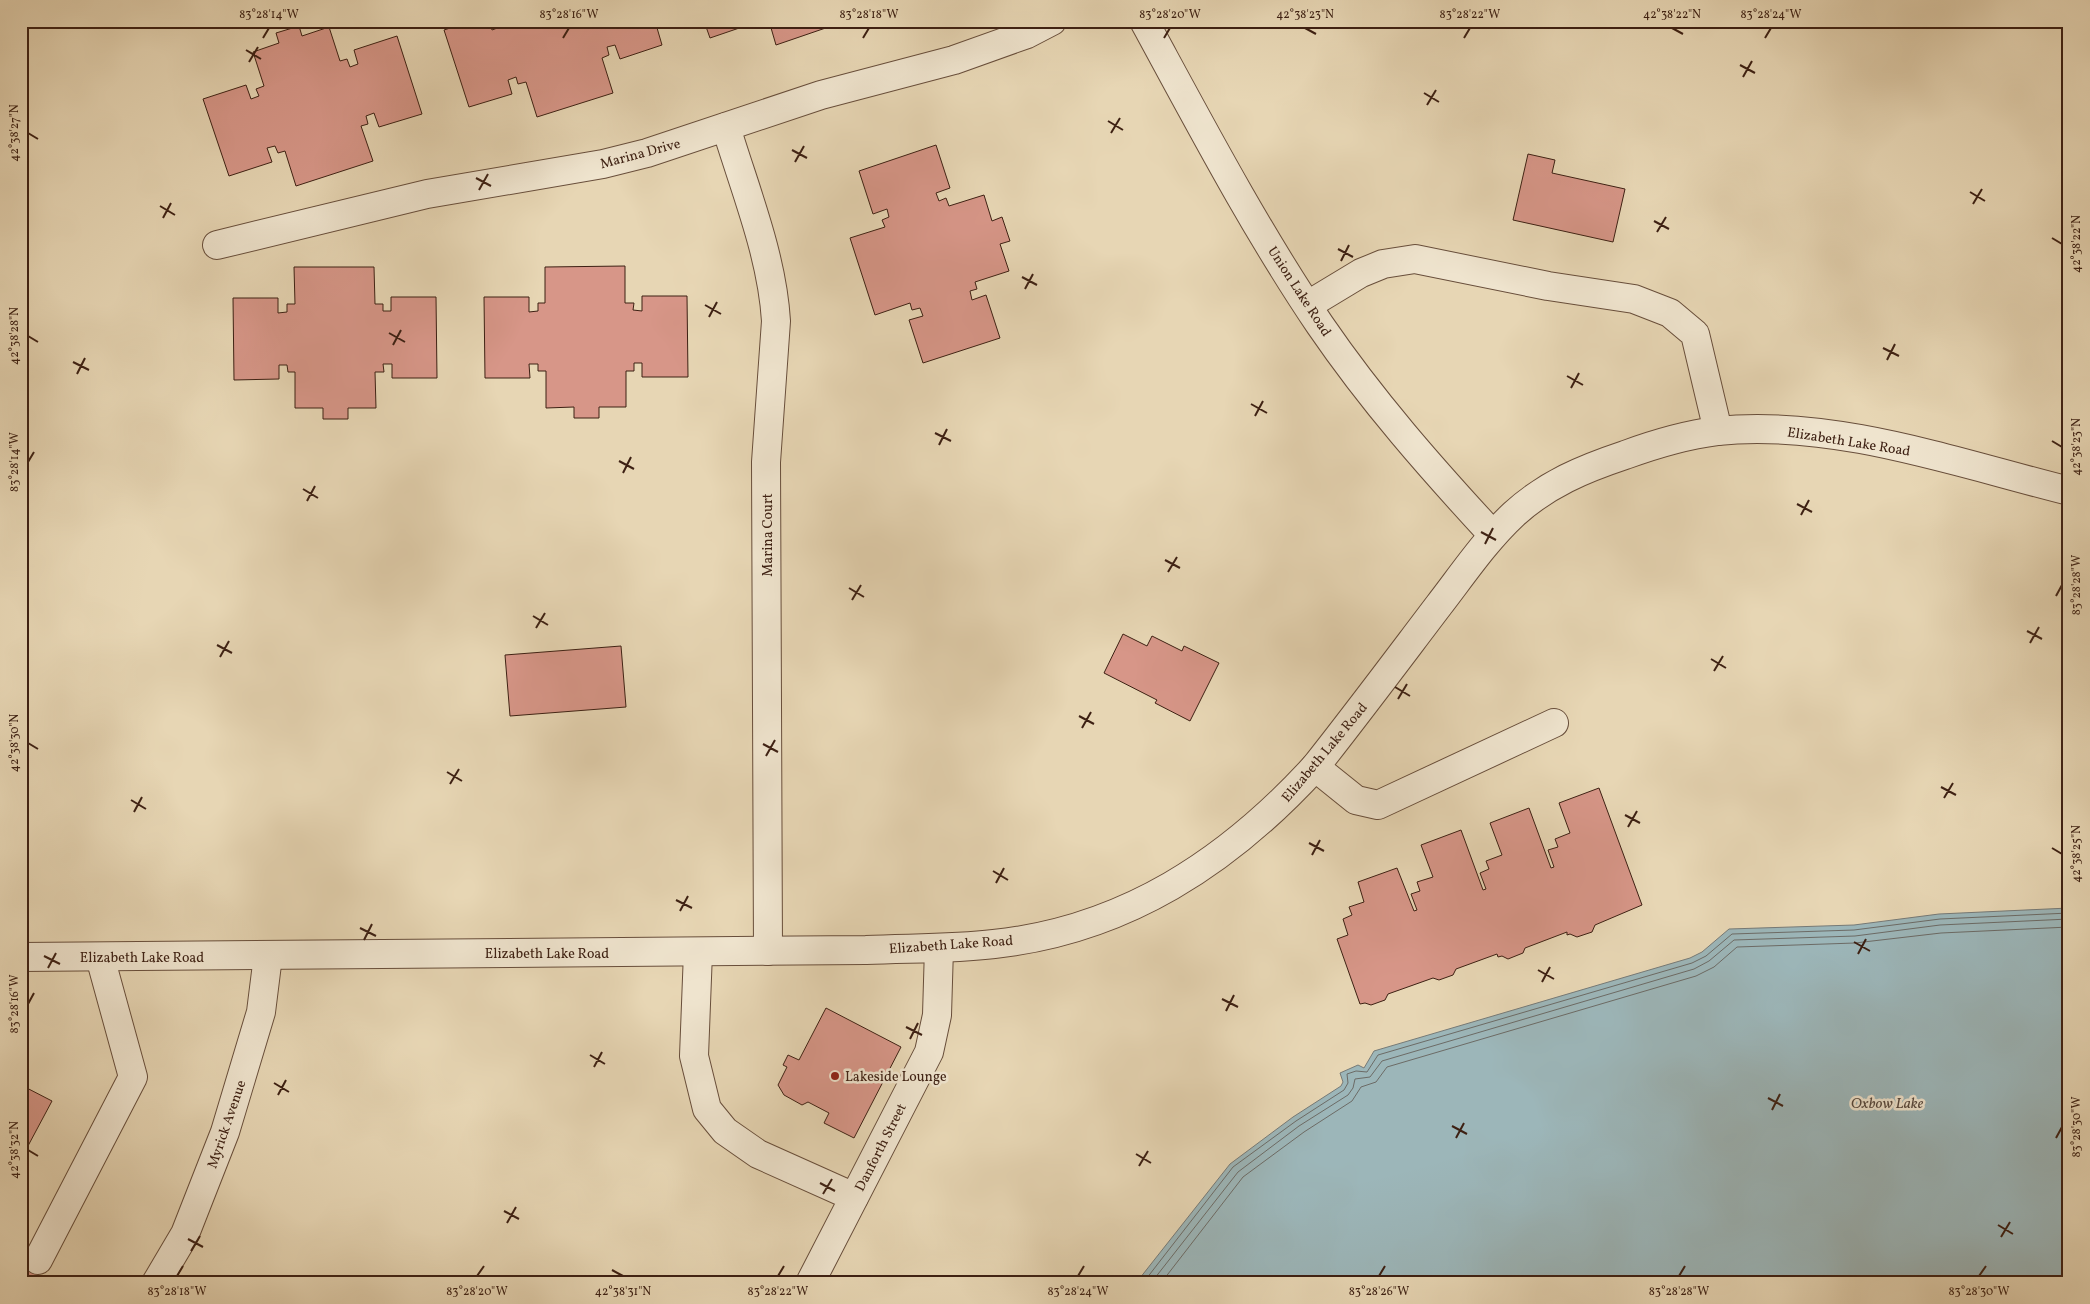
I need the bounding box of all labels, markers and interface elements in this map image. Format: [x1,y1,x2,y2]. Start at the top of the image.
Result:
text: 83°28'14"W [239,7,299,23]
text: 83°28'16"W [539,7,599,23]
text: 83°28'18"W [839,7,899,23]
text: 83°28'20"W [1139,7,1201,23]
text: 42°38'23"N [1276,7,1334,23]
text: 83°28'22"W [1440,7,1500,23]
text: 42°38'22"N [1643,7,1701,23]
text: 83°28'24"W [1740,7,1802,23]
text: 42°38'27"N [7,104,23,162]
street label: Marina Drive [598,135,683,174]
text: 42°38'22"N [2069,215,2085,273]
street label: Union Lake Road [1262,243,1335,341]
text: 42°38'28"N [7,307,23,365]
text: 42°38'23"N [2069,418,2085,476]
street label: Elizabeth Lake Road [1786,423,1912,462]
text: 83°28'14"W [7,432,23,492]
street label: Marina Court [759,493,778,577]
text: 83°28'28"W [2069,555,2085,615]
street label: Elizabeth Lake Road [1278,699,1372,807]
text: 42°38'30"N [7,714,23,772]
text: 42°38'25"N [2069,825,2085,883]
street label: Elizabeth Lake Road [888,932,1014,959]
street label: Elizabeth Lake Road [485,945,609,964]
street label: Elizabeth Lake Road [80,949,204,968]
text: 83°28'16"W [7,974,23,1034]
place label: Lakeside Lounge [845,1068,947,1087]
marker: Lakeside Lounge [829,1070,841,1082]
street label: Myrick Avenue [203,1078,252,1171]
water label: Oxbow Lake [1851,1094,1924,1115]
text: 83°28'30"W [2069,1096,2085,1158]
street label: Danforth Street [851,1100,912,1195]
text: 42°38'32"N [7,1121,23,1179]
text: 83°28'18"W [147,1284,207,1300]
text: 83°28'20"W [446,1284,508,1300]
text: 42°38'31"N [595,1284,651,1300]
text: 83°28'22"W [748,1284,808,1300]
text: 83°28'24"W [1047,1284,1109,1300]
text: 83°28'26"W [1349,1284,1409,1300]
text: 83°28'28"W [1649,1284,1709,1300]
text: 83°28'30"W [1948,1284,2010,1300]

